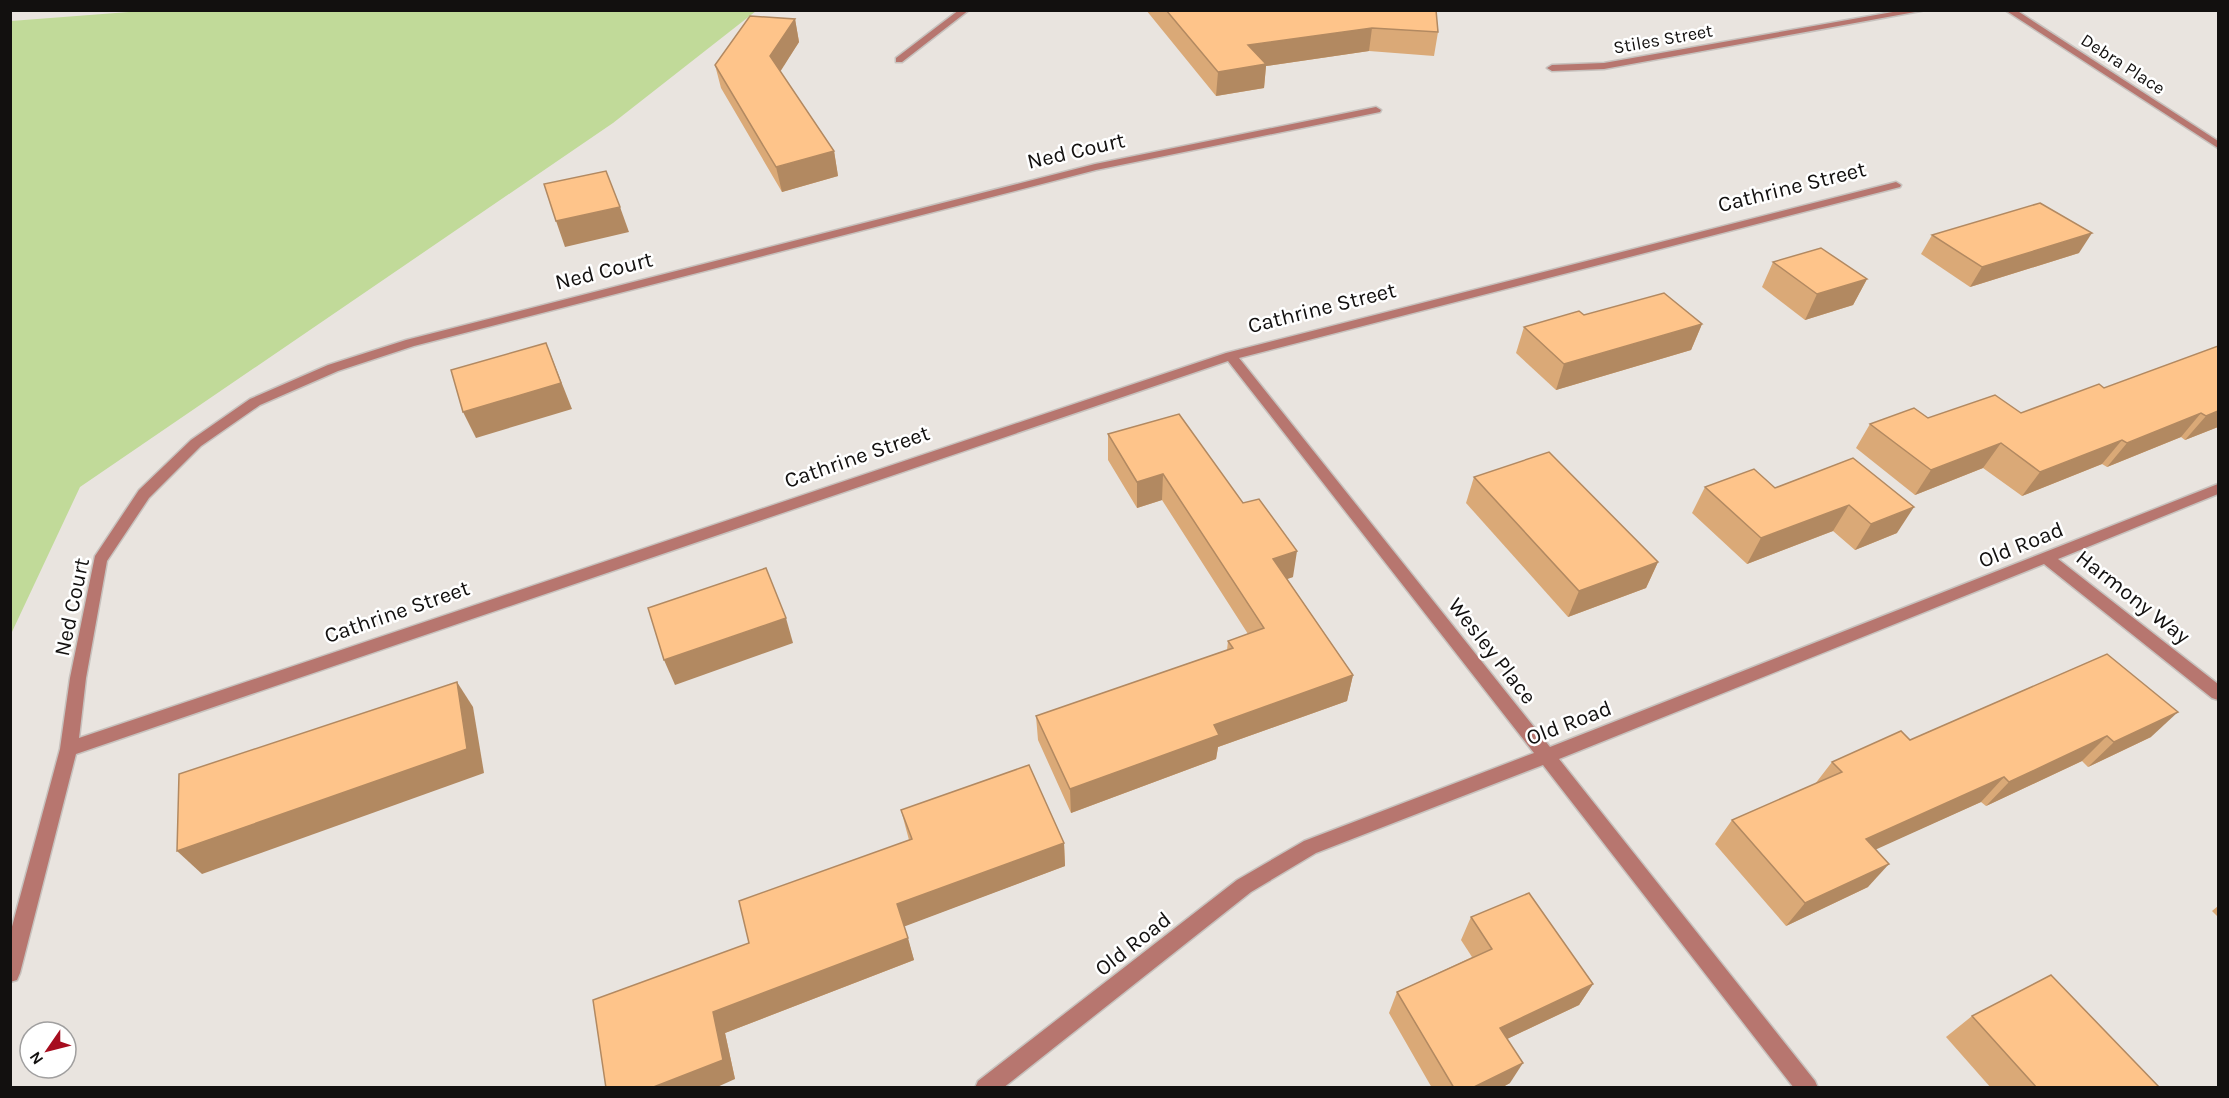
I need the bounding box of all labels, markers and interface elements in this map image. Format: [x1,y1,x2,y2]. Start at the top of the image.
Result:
street label: Stiles Street [1612,19,1715,59]
street label: Debra Place [2077,29,2169,99]
street label: Ned Court [1025,127,1127,175]
street label: Cathrine Street [1715,156,1869,218]
street label: Ned Court [552,246,656,296]
street label: Cathrine Street [1245,277,1399,339]
street label: Cathrine Street [781,420,933,494]
street label: Old Road [1975,516,2067,574]
street label: Harmony Way [2071,544,2195,650]
street label: Ned Court [49,556,95,658]
street label: Cathrine Street [321,575,473,649]
street label: Wesley Place [1442,593,1542,709]
street label: Old Road [1523,695,1615,751]
street label: Old Road [1090,906,1176,982]
north arrow [18,1020,78,1080]
text: N [25,1048,47,1068]

